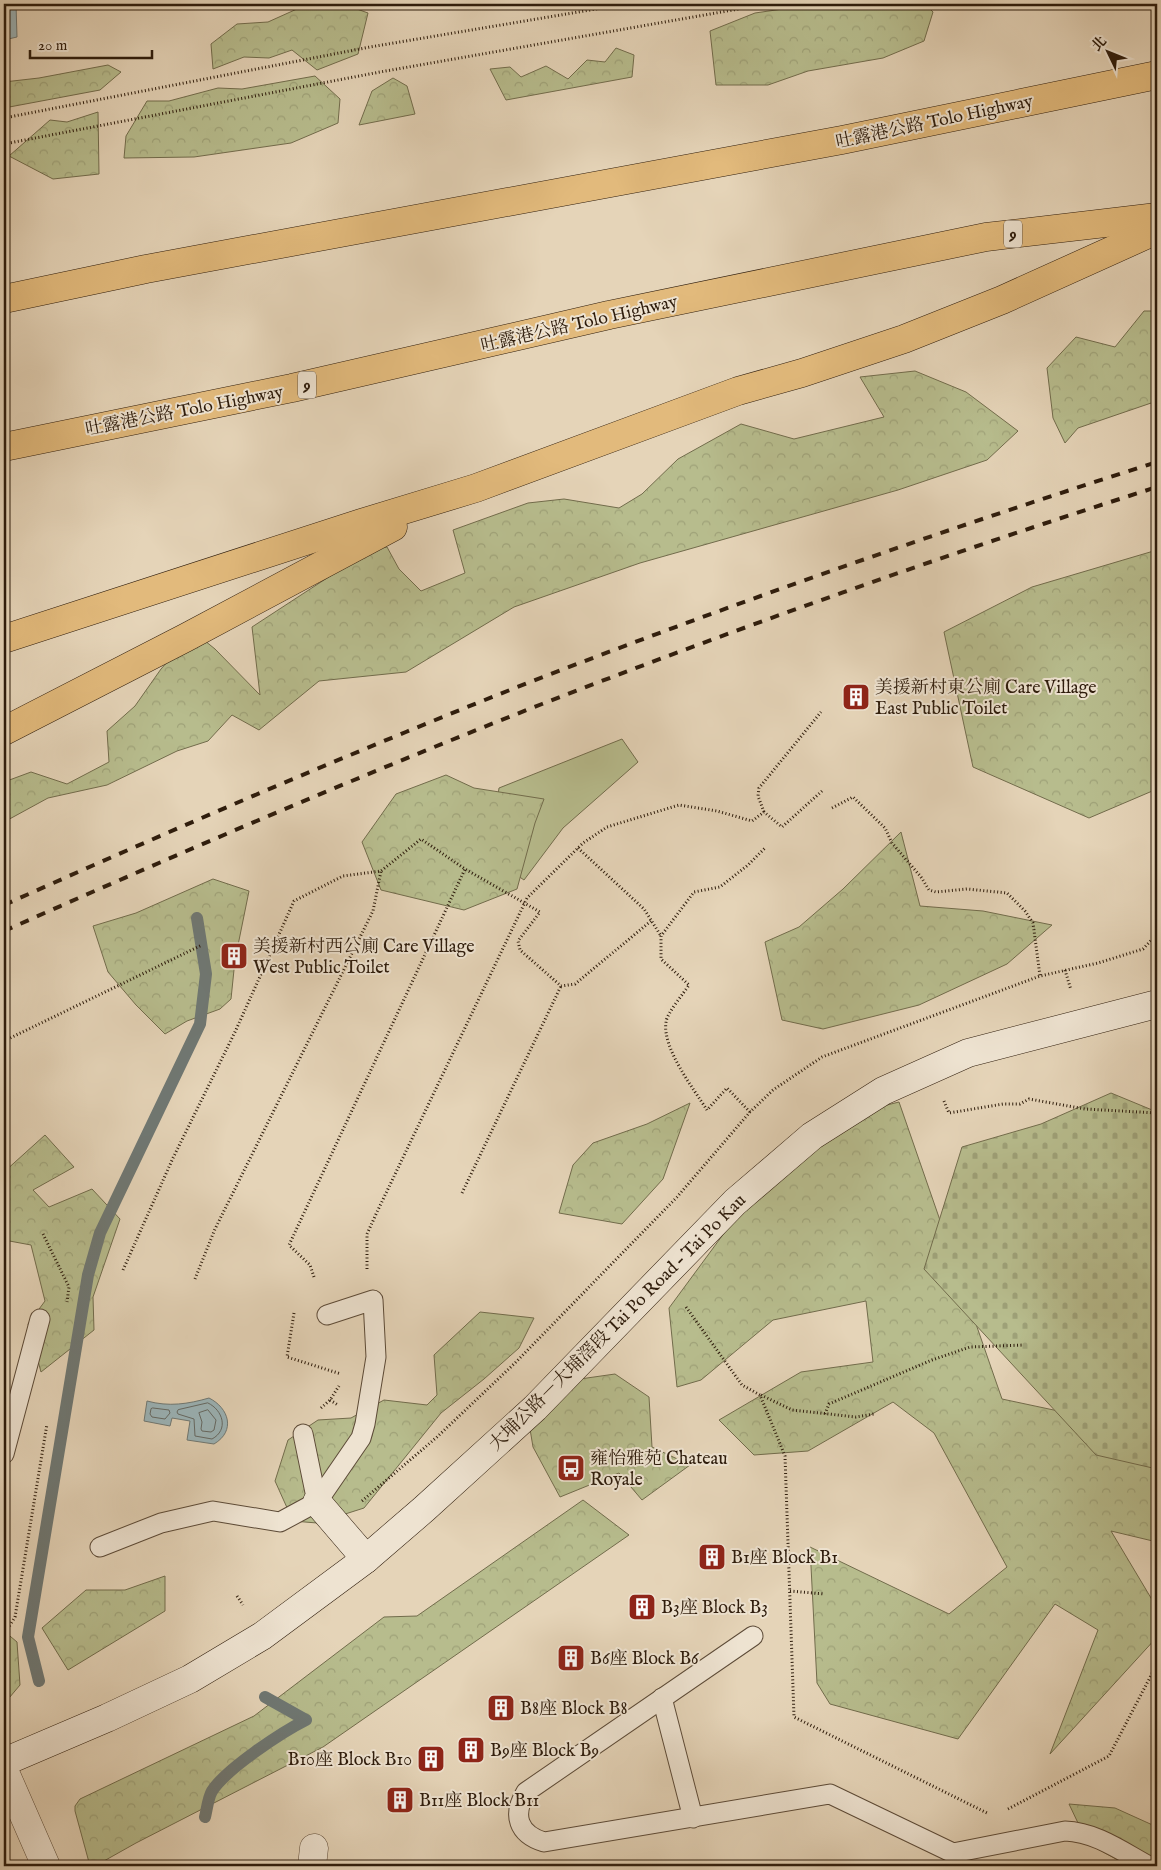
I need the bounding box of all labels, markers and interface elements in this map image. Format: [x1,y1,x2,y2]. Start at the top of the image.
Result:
scale bar [30,28,152,60]
north arrow [1084,28,1134,78]
text: 北 [1088,33,1111,55]
text: 20 m [38,36,68,55]
street label: 吐露港公路 Tolo Highway [834,90,1035,155]
road number: 9 [1004,220,1022,248]
street label: 吐露港公路 Tolo Highway [479,291,680,358]
road number: 9 [298,372,316,398]
street label: 吐露港公路 Tolo Highway [83,381,285,442]
place label: 美援新村東公廁 Care Village East Public Toilet [875,677,1097,721]
building icon: 美援新村東公廁 Care Village East Public Toilet [841,682,871,712]
place label: 美援新村西公廁 Care Village West Public Toilet [253,936,475,980]
building icon: 美援新村西公廁 Care Village West Public Toilet [219,941,249,971]
street label: 大埔公路－大埔滘段 Tai Po Road – Tai Po Kau [485,1190,752,1457]
place label: 雍怡雅苑 Chateau Royale [590,1448,728,1492]
bus stop icon: 雍怡雅苑 Chateau Royale [556,1453,586,1483]
building icon: B1座 Block B1 [697,1542,727,1572]
place label: B1座 Block B1 [731,1547,838,1570]
building icon: B3座 Block B3 [627,1592,657,1622]
place label: B3座 Block B3 [661,1597,768,1620]
building icon: B6座 Block B6 [556,1643,586,1673]
place label: B6座 Block B6 [590,1648,699,1671]
building icon: B8座 Block B8 [486,1693,516,1723]
place label: B8座 Block B8 [520,1698,628,1721]
building icon: B9座 Block B9 [456,1735,486,1765]
place label: B9座 Block B9 [490,1740,599,1763]
building icon: B10座 Block B10 [416,1744,446,1774]
place label: B10座 Block B10 [288,1749,412,1772]
building icon: B11座 Block B11 [385,1785,415,1815]
place label: B11座 Block B11 [419,1790,539,1813]

